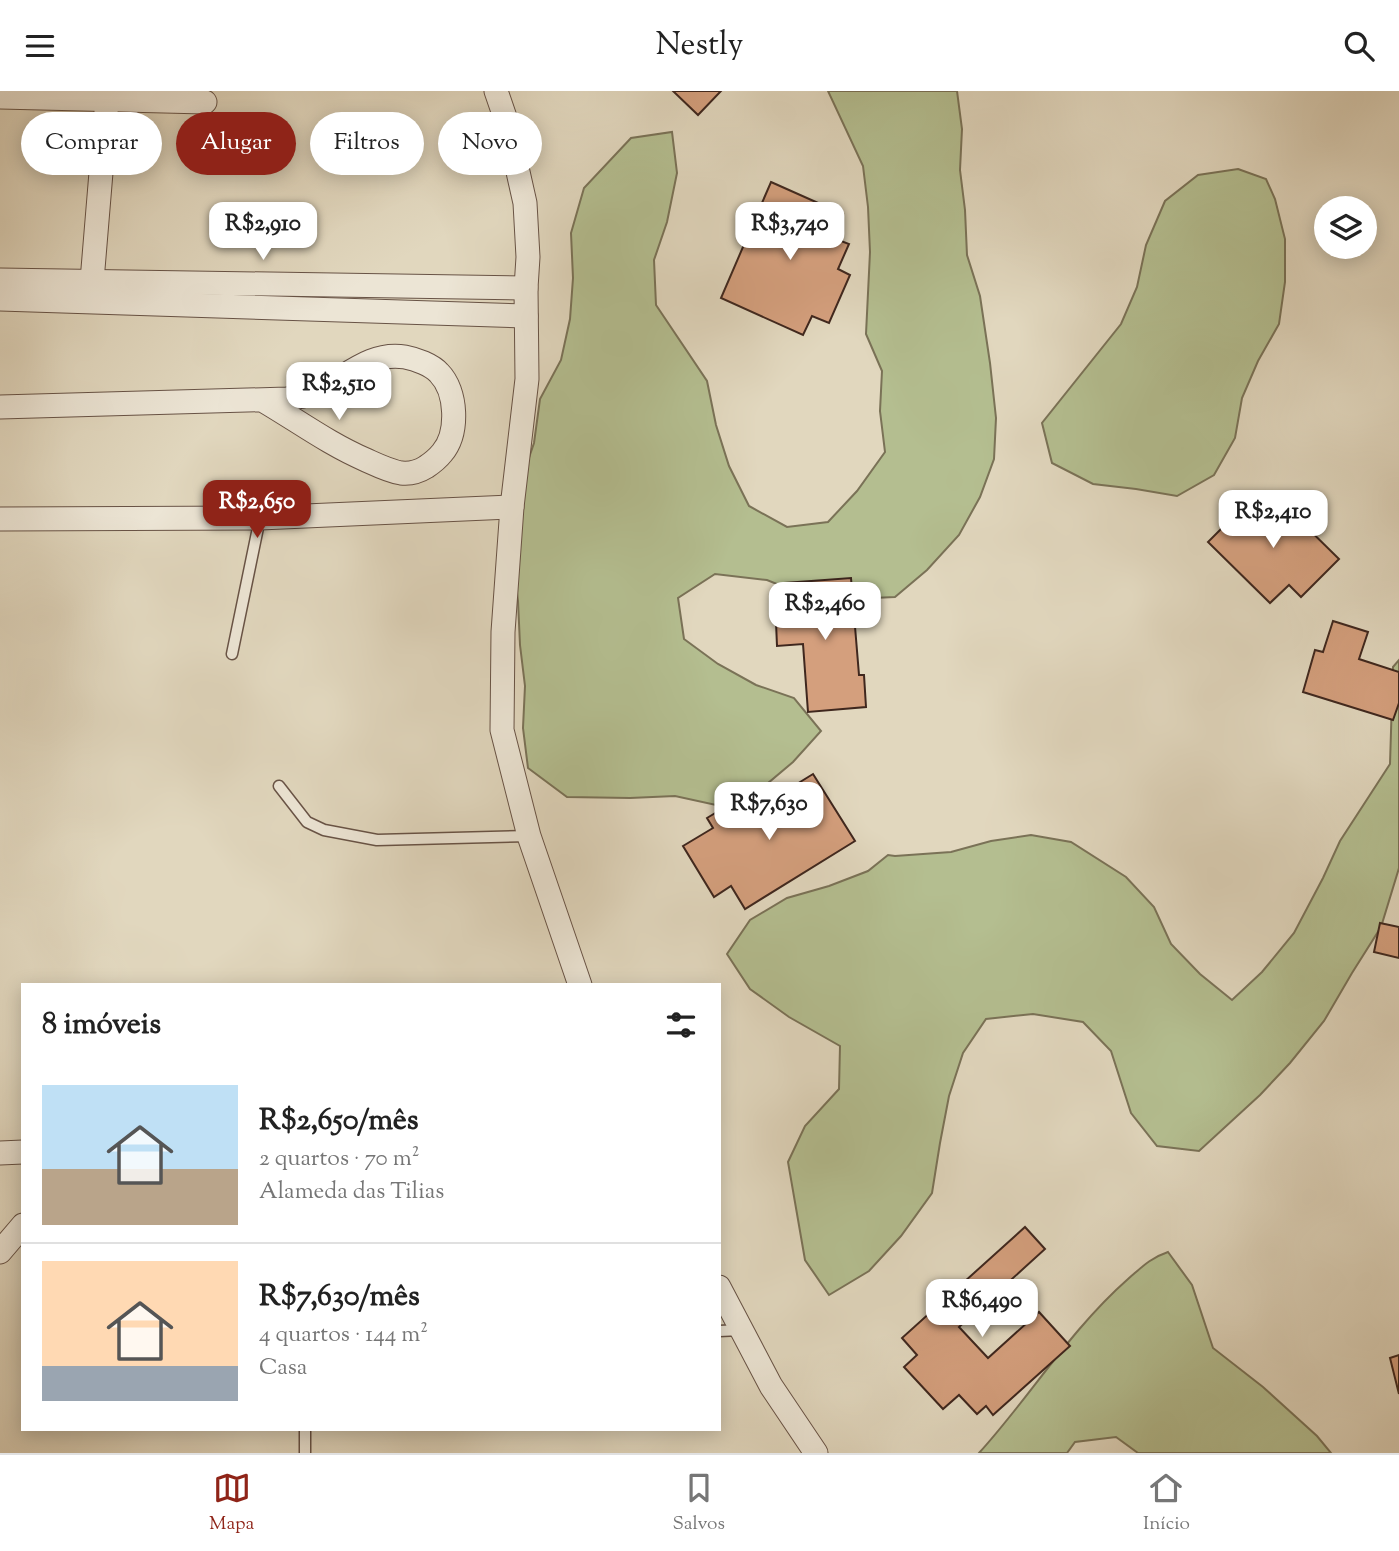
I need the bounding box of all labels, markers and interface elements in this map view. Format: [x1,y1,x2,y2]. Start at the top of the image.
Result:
text: Nestly [655,23,744,69]
icon: menu [21,27,59,65]
icon: search [1340,27,1378,65]
chip: Comprar [21,112,162,175]
chip: Alugar [176,112,296,175]
chip: Filtros [310,112,424,175]
chip: Novo [438,112,542,175]
map controls [1314,196,1377,259]
button: layers [1314,196,1377,259]
pin: R$2,910 [198,202,328,262]
pin: R$3,740 [725,202,855,262]
text: R$2,910 [225,208,301,241]
text: R$3,740 [751,208,829,241]
pin: R$2,510 [274,363,404,422]
text: R$2,510 [302,368,376,401]
pin: R$2,650 [192,481,322,540]
text: R$2,650 [219,486,295,519]
pin: R$2,410 [1208,491,1338,550]
text: R$2,410 [1235,496,1311,529]
pin: R$2,460 [760,582,890,642]
text: R$2,460 [785,588,865,621]
pin: R$7,630 [704,783,834,842]
text: R$7,630 [730,788,808,821]
text: 8 imóveis [42,1004,161,1047]
icon: filters [662,1006,700,1044]
text: R$2,650/mês [259,1100,419,1143]
icon: home [98,1113,182,1197]
text: 2 quartos · 70 m² [259,1143,419,1176]
text: Alameda das Tilias [259,1176,444,1209]
text: R$7,630/mês [259,1276,420,1319]
pin: R$6,490 [917,1279,1047,1339]
text: R$6,490 [942,1285,1022,1318]
icon: home [98,1289,182,1373]
text: 4 quartos · 144 m² [259,1319,428,1352]
text: Casa [259,1352,307,1385]
tab: Mapa [209,1469,254,1538]
tab: Salvos [672,1469,725,1538]
tab: Início [1143,1469,1190,1538]

